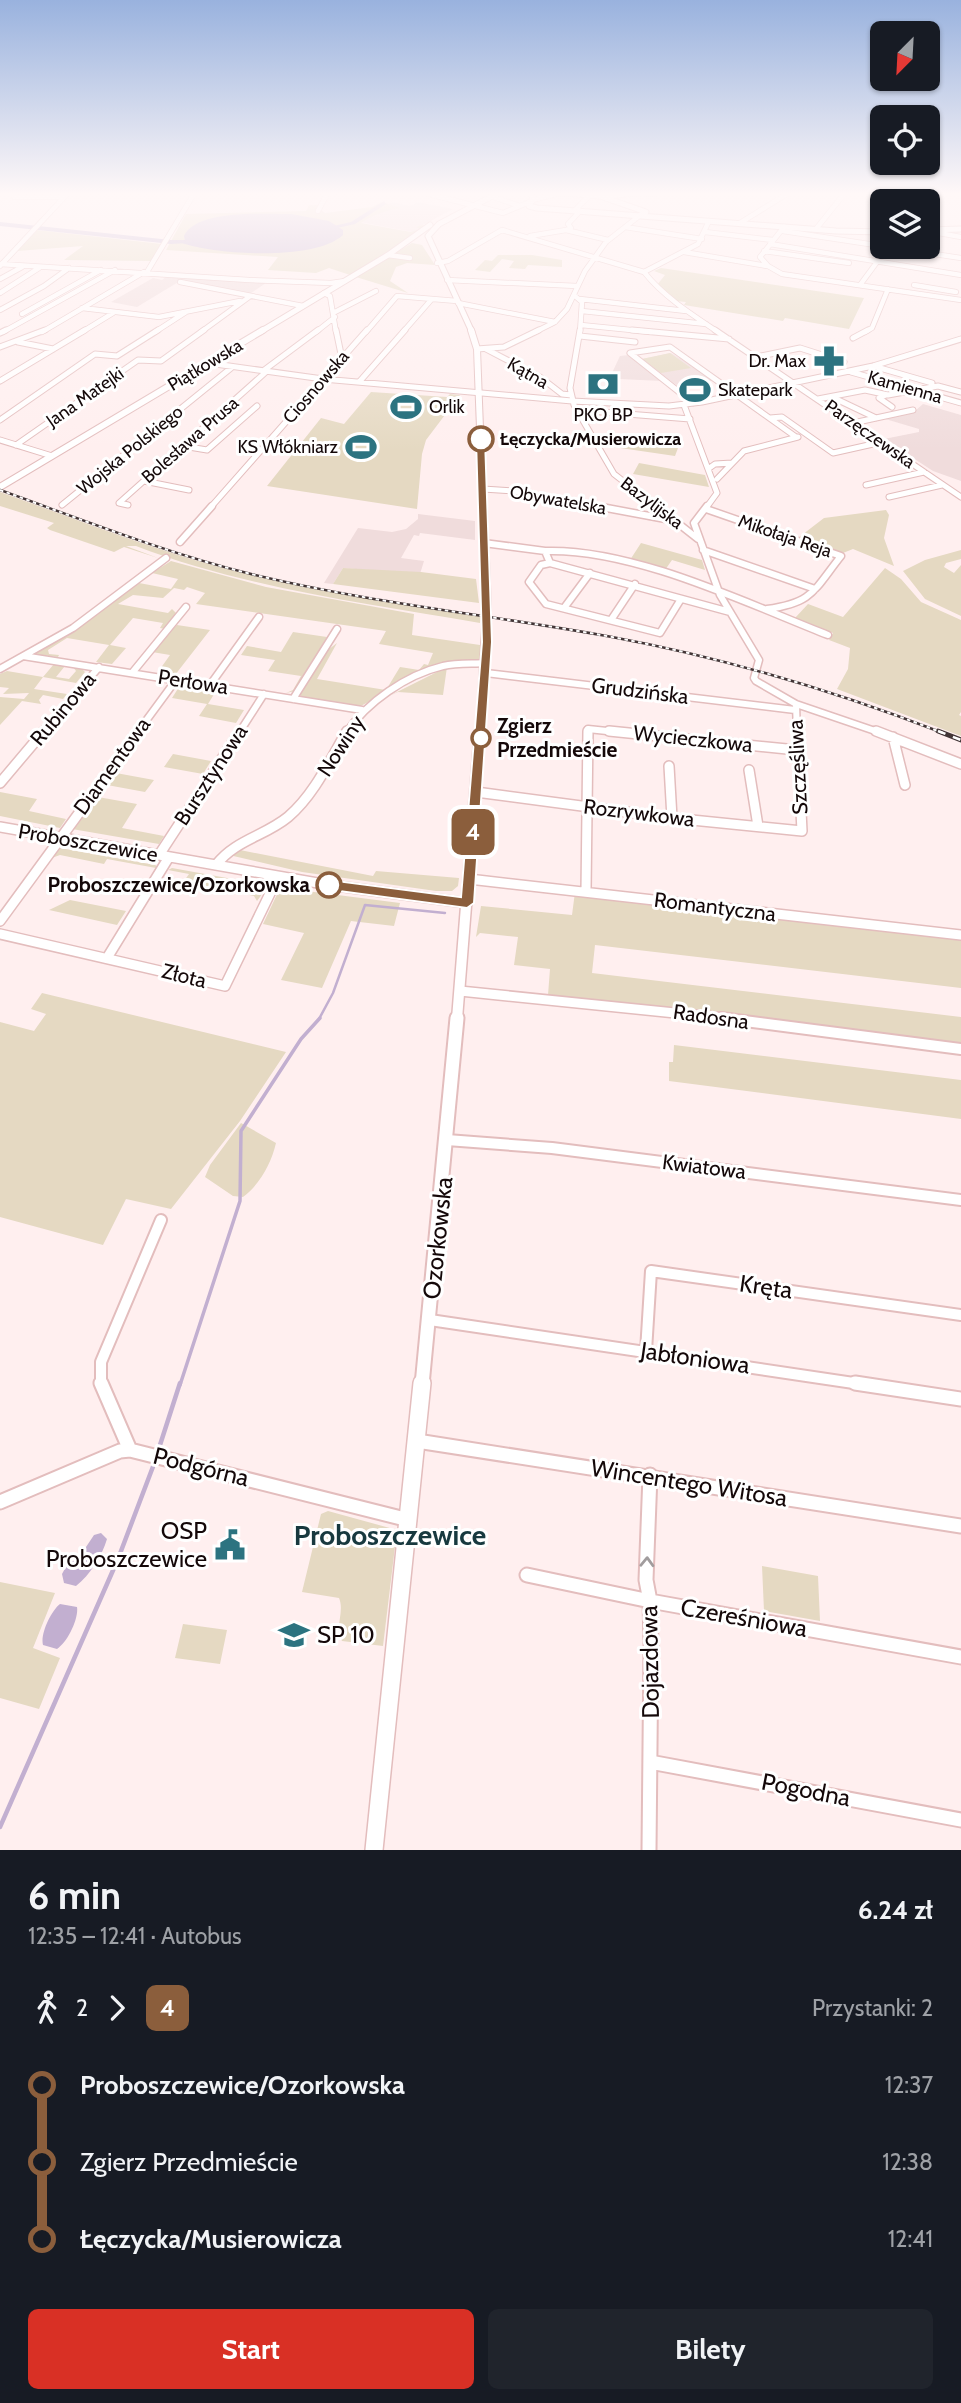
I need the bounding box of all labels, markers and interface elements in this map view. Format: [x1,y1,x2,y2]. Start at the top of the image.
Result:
north arrow [870,21,940,91]
map controls [870,21,940,259]
button: locate [870,105,940,175]
button: layers [870,189,940,259]
street label: Piątkowska [164,334,247,396]
pharmacy icon: Dr. Max [812,344,846,378]
street label: Ciosnowska [278,346,354,428]
place label: Dr. Max [748,350,806,372]
street label: Kątna [504,353,553,394]
street label: Jana Matejki [41,362,128,432]
street label: Kamienna [865,366,945,408]
bank icon: PKO BP [586,367,620,401]
sports icon: Skatepark [678,373,712,407]
place label: Skatepark [718,379,793,401]
sports icon: Orlik [389,390,423,424]
street label: Bolesława Prusa [137,392,243,488]
street label: Parzęczewska [821,395,920,473]
place label: Orlik [429,396,465,418]
street label: Wojska Polskiego [73,401,187,499]
place label: PKO BP [574,404,632,426]
marker: Łęczycka/Musierowicza [468,426,494,452]
place label: Łęczycka/Musierowicza [500,428,681,450]
sports icon: KS Włókniarz [344,430,378,464]
place label: KS Włókniarz [237,436,339,458]
street label: Bazylijska [616,472,688,534]
street label: Obywatelska [508,481,608,519]
street label: Mikołaja Reja [735,510,835,562]
street label: Perłowa [156,664,230,699]
street label: Rubinowa [25,667,100,750]
street label: Grudzińska [590,672,690,709]
street label: Nowiny [312,710,370,781]
street label: Diamentowa [68,712,155,819]
place label: Zgierz Przedmieście [497,713,617,762]
street label: Szczęśliwa [783,719,812,815]
street label: Bursztynowa [169,720,252,830]
street label: Wycieczkowa [632,720,754,757]
marker: Zgierz Przedmieście [471,728,491,748]
street label: Rozrywkowa [582,793,696,832]
line badge: 4 [450,809,496,855]
text: 4 [466,817,480,846]
street label: Proboszczewice [16,818,160,867]
place label: Proboszczewice/Ozorkowska [48,872,311,897]
marker: Proboszczewice/Ozorkowska [316,872,342,898]
street label: Romantyczna [653,887,777,926]
street label: Złota [159,958,209,993]
street label: Radosna [672,999,751,1034]
street label: Kwiatowa [661,1149,747,1184]
street label: Ozorkowska [417,1175,458,1301]
street label: Kręta [738,1268,795,1305]
street label: Jabłoniowa [638,1335,752,1380]
street label: Podgórna [150,1441,252,1493]
street label: Wincentego Witosa [589,1453,790,1512]
place label: OSP Proboszczewice [46,1516,207,1573]
district label: Proboszczewice [294,1518,486,1552]
public building icon: OSP Proboszczewice [213,1528,247,1562]
one-way arrow [640,1556,655,1567]
street label: Czereśniowa [679,1592,810,1643]
street label: Dojazdowa [634,1605,665,1719]
school or university icon: SP 10 [277,1618,311,1652]
place label: SP 10 [317,1620,375,1649]
street label: Pogodna [759,1767,854,1812]
text: 6 min [28,1872,121,1919]
text: 6.24 zł [858,1894,933,1926]
text: 12:35 – 12:41 · Autobus [28,1922,242,1950]
icon: walk [28,1989,66,2027]
icon: forward [98,1989,136,2027]
text: 4 [160,1993,175,2022]
text: 2 [76,1994,88,2022]
text: Przystanki: 2 [812,1994,933,2022]
text: Proboszczewice/Ozorkowska [80,2069,405,2101]
text: 12:37 [885,2071,933,2099]
text: Zgierz Przedmieście [80,2146,298,2178]
text: 12:38 [882,2148,933,2176]
text: Łęczycka/Musierowicza [80,2223,342,2255]
text: 12:41 [888,2225,933,2253]
button: Start [28,2309,474,2389]
button: Bilety [488,2309,933,2389]

